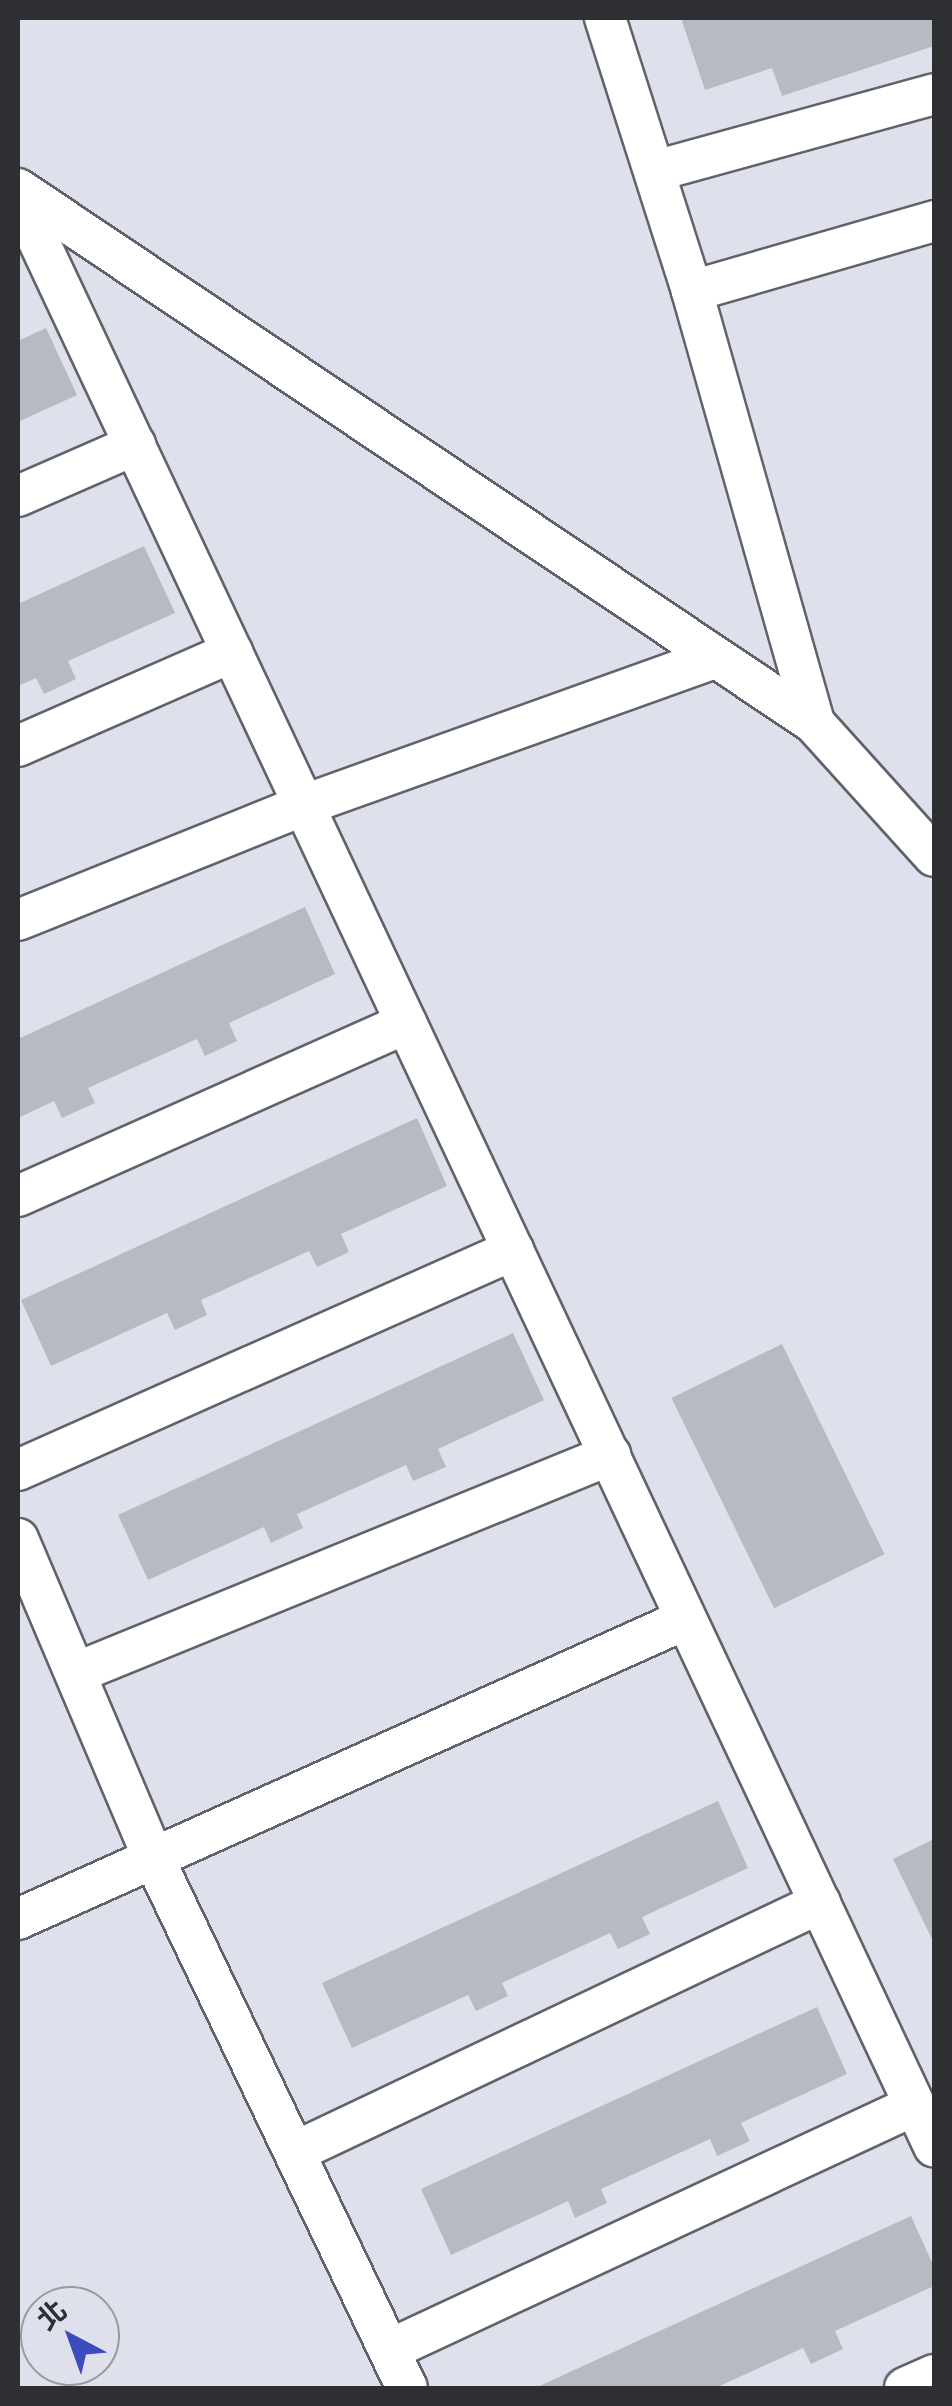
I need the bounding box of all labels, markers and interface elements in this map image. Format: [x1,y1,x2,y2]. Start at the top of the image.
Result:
north arrow [20,2286,120,2386]
text: 北 [29,2291,74,2338]

